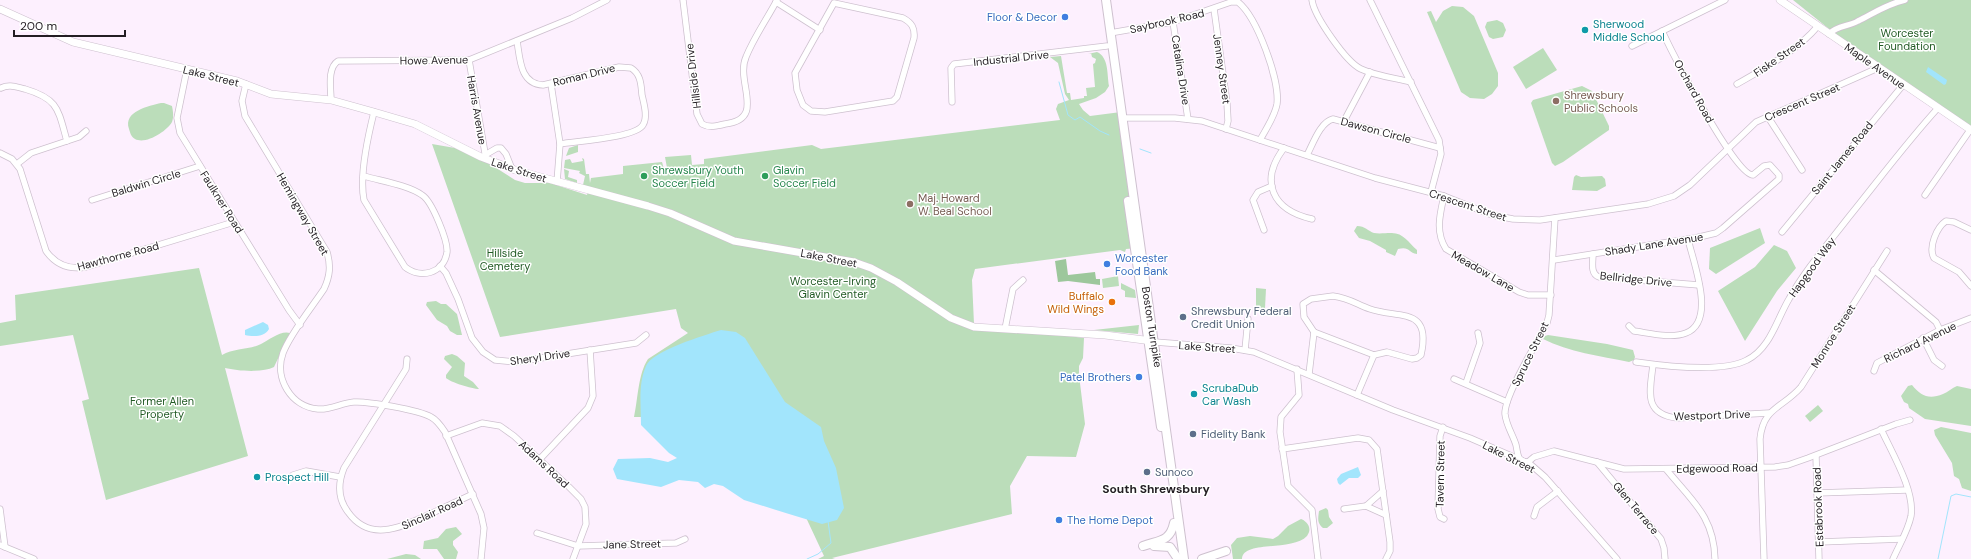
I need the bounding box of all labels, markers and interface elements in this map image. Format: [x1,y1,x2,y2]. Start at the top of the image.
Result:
street label: Saybrook Road [1128,6,1206,36]
place label: Floor & Decor [987,10,1057,24]
scale bar [14,12,125,38]
marker: Floor & Decor [1060,12,1070,22]
place label: Sherwood Middle School [1593,17,1665,44]
text: 200 m [20,18,57,34]
marker: Sherwood Middle School [1580,25,1590,35]
park label: Worcester Foundation [1878,26,1936,53]
street label: Jenney Street [1210,33,1234,105]
street label: Catalina Drive [1169,34,1193,106]
street label: Fiske Street [1751,34,1807,80]
street label: Maple Avenue [1842,40,1908,92]
street label: Hillside Drive [682,43,704,109]
street label: Industrial Drive [973,47,1049,69]
street label: Howe Avenue [400,52,468,68]
street label: Orchard Road [1671,57,1717,125]
street label: Roman Drive [551,60,617,90]
street label: Lake Street [182,62,240,90]
street label: Harris Avenue [464,74,490,146]
street label: Crescent Street [1762,80,1842,124]
place label: Shrewsbury Public Schools [1564,88,1638,115]
marker: Shrewsbury Public Schools [1551,96,1561,106]
street label: Dawson Circle [1339,114,1413,146]
street label: Saint James Road [1808,118,1876,197]
street label: Lake Street [490,154,548,186]
place label: Shrewsbury Youth Soccer Field [652,163,744,190]
place label: Glavin Soccer Field [773,163,836,190]
street label: Baldwin Circle [110,166,182,200]
street label: Faulkner Road [197,168,247,236]
street label: Hemingway Street [274,170,332,258]
marker: Shrewsbury Youth Soccer Field [639,171,649,181]
marker: Glavin Soccer Field [760,171,770,181]
street label: Crescent Street [1427,186,1509,224]
place label: Maj. Howard W. Beal School [918,191,992,218]
marker: Maj. Howard W. Beal School [905,199,915,209]
street label: Shady Lane Avenue [1604,229,1704,259]
street label: Hapgood Way [1785,234,1839,300]
street label: Hawthorne Road [76,238,161,274]
park label: Hillside Cemetery [480,246,530,273]
street label: Lake Street [800,246,858,270]
street label: Meadow Lane [1449,247,1517,295]
place label: Worcester Food Bank [1115,251,1168,278]
marker: Worcester Food Bank [1102,259,1112,269]
street label: Bellridge Drive [1599,268,1673,290]
park label: Worcester-Irving Glavin Center [790,274,876,301]
street label: Boston Turnpike [1139,286,1165,368]
place label: Buffalo Wild Wings [1047,289,1104,316]
marker: Buffalo Wild Wings [1107,297,1117,307]
street label: Monroe Street [1808,301,1858,371]
place label: Shrewsbury Federal Credit Union [1191,304,1291,331]
marker: Shrewsbury Federal Credit Union [1178,312,1188,322]
street label: Richard Avenue [1881,318,1959,366]
street label: Spruce Street [1508,319,1552,389]
street label: Lake Street [1178,338,1236,356]
street label: Sheryl Drive [509,346,571,368]
place label: Patel Brothers [1060,370,1131,384]
marker: Patel Brothers [1134,372,1144,382]
place label: ScrubaDub Car Wash [1202,381,1259,408]
marker: ScrubaDub Car Wash [1189,389,1199,399]
park label: Former Allen Property [130,394,194,421]
street label: Westport Drive [1673,407,1751,423]
place label: Fidelity Bank [1201,427,1266,441]
marker: Fidelity Bank [1188,429,1198,439]
street label: Adams Road [516,437,572,491]
street label: Lake Street [1480,438,1538,476]
street label: Tavern Street [1432,440,1448,508]
street label: Edgewood Road [1676,460,1758,476]
place label: Sunoco [1155,465,1193,479]
marker: Sunoco [1142,467,1152,477]
street label: Estabrook Road [1810,467,1826,547]
place label: Prospect Hill [265,470,329,484]
marker: Prospect Hill [252,472,262,482]
street label: Glen Terrace [1610,479,1662,537]
district label: South Shrewsbury [1102,481,1210,497]
street label: Sinclair Road [399,493,465,533]
place label: The Home Depot [1067,513,1153,527]
marker: The Home Depot [1054,515,1064,525]
street label: Jane Street [603,536,661,552]

